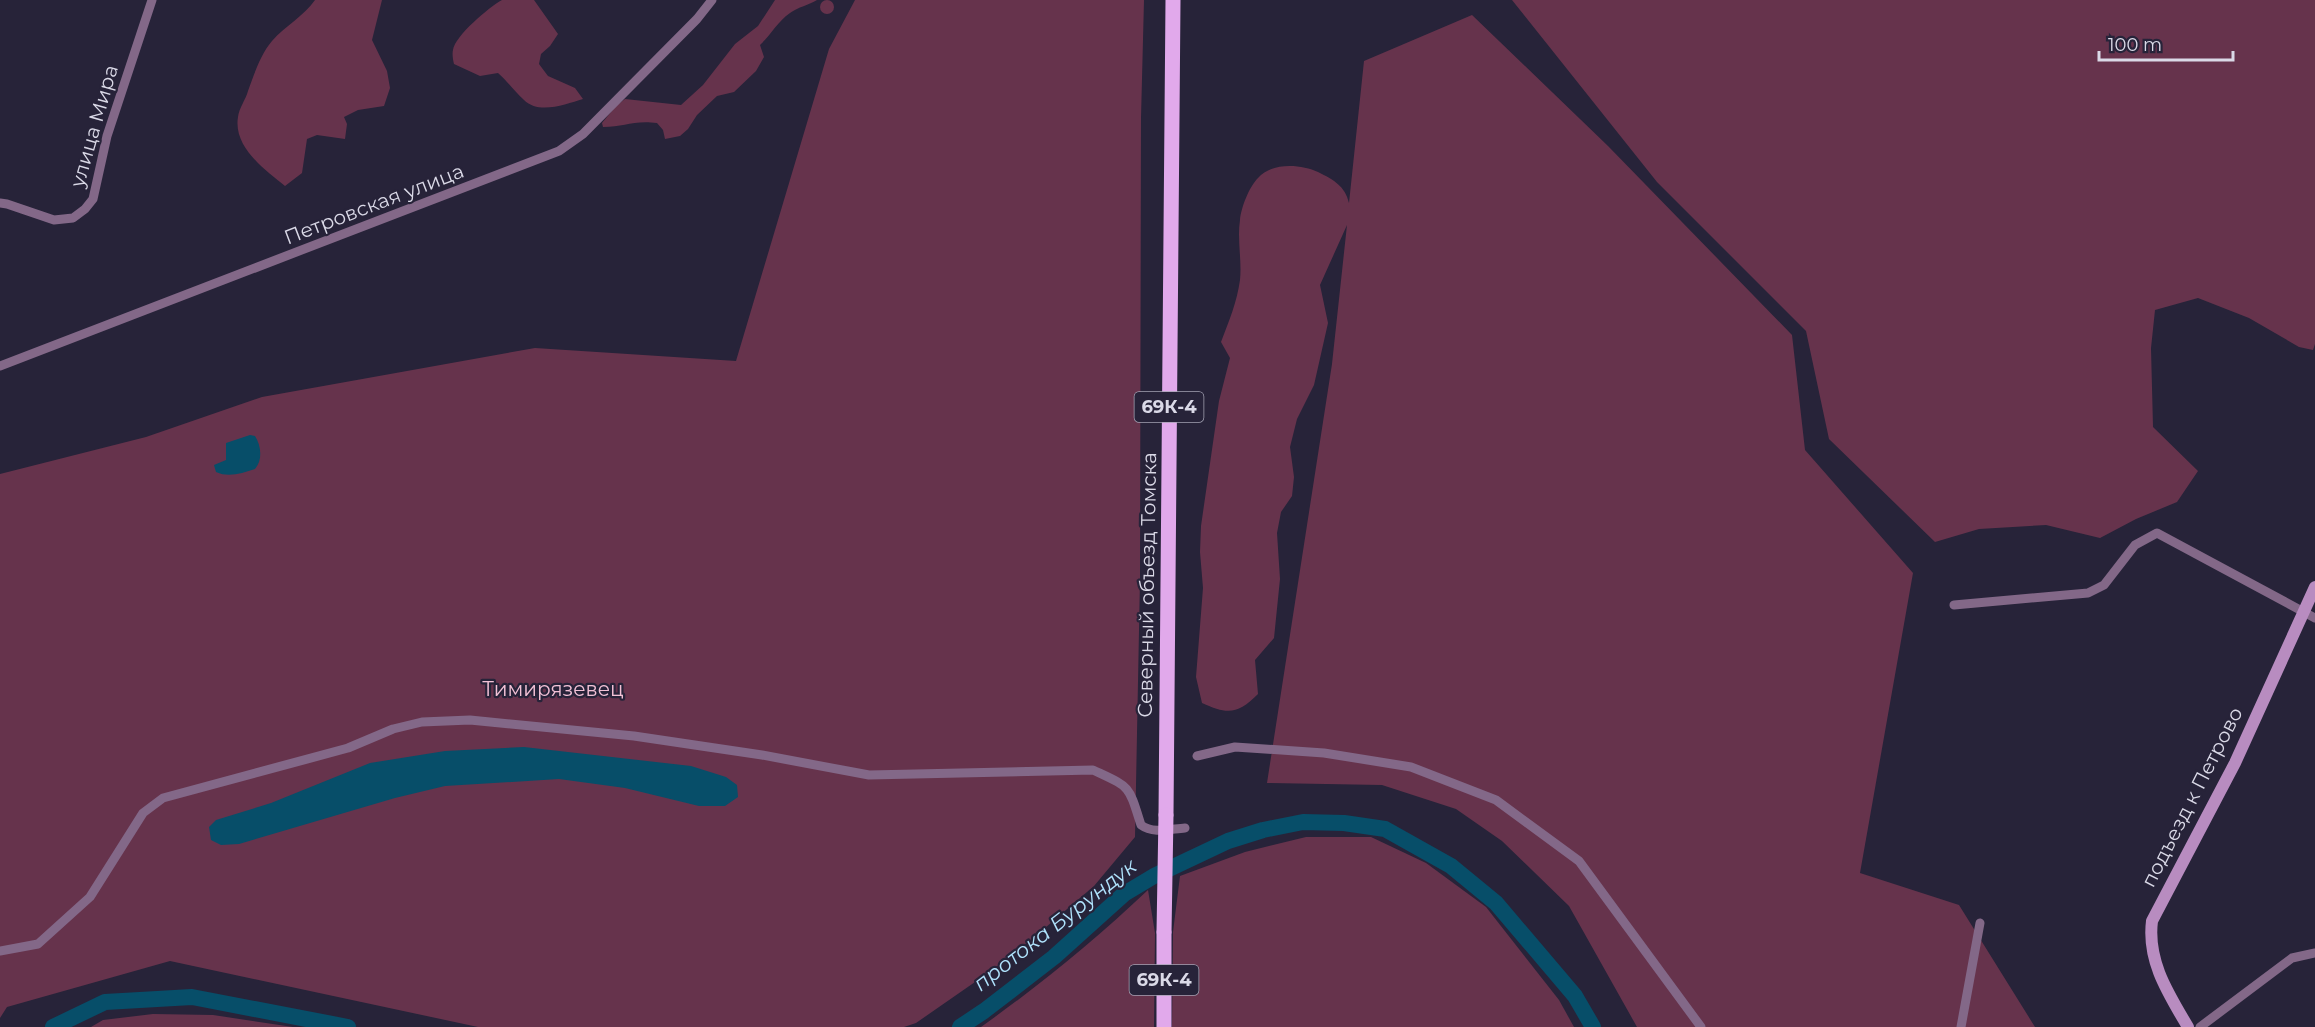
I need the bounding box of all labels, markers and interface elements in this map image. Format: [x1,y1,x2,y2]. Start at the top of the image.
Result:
scale bar [2099,24,2232,62]
text: 100 m [2108,34,2162,56]
street label: улица Мира [65,62,123,191]
street label: Петровская улица [281,159,467,249]
road number: 69К-4 [1134,392,1204,422]
street label: Северный объезд Томска [1133,452,1161,718]
park label: Тимирязевец [482,677,624,701]
street label: подъезд к Петрово [2136,703,2248,891]
water label: протока Бурундук [968,853,1142,996]
road number: 69К-4 [1130,965,1198,995]

